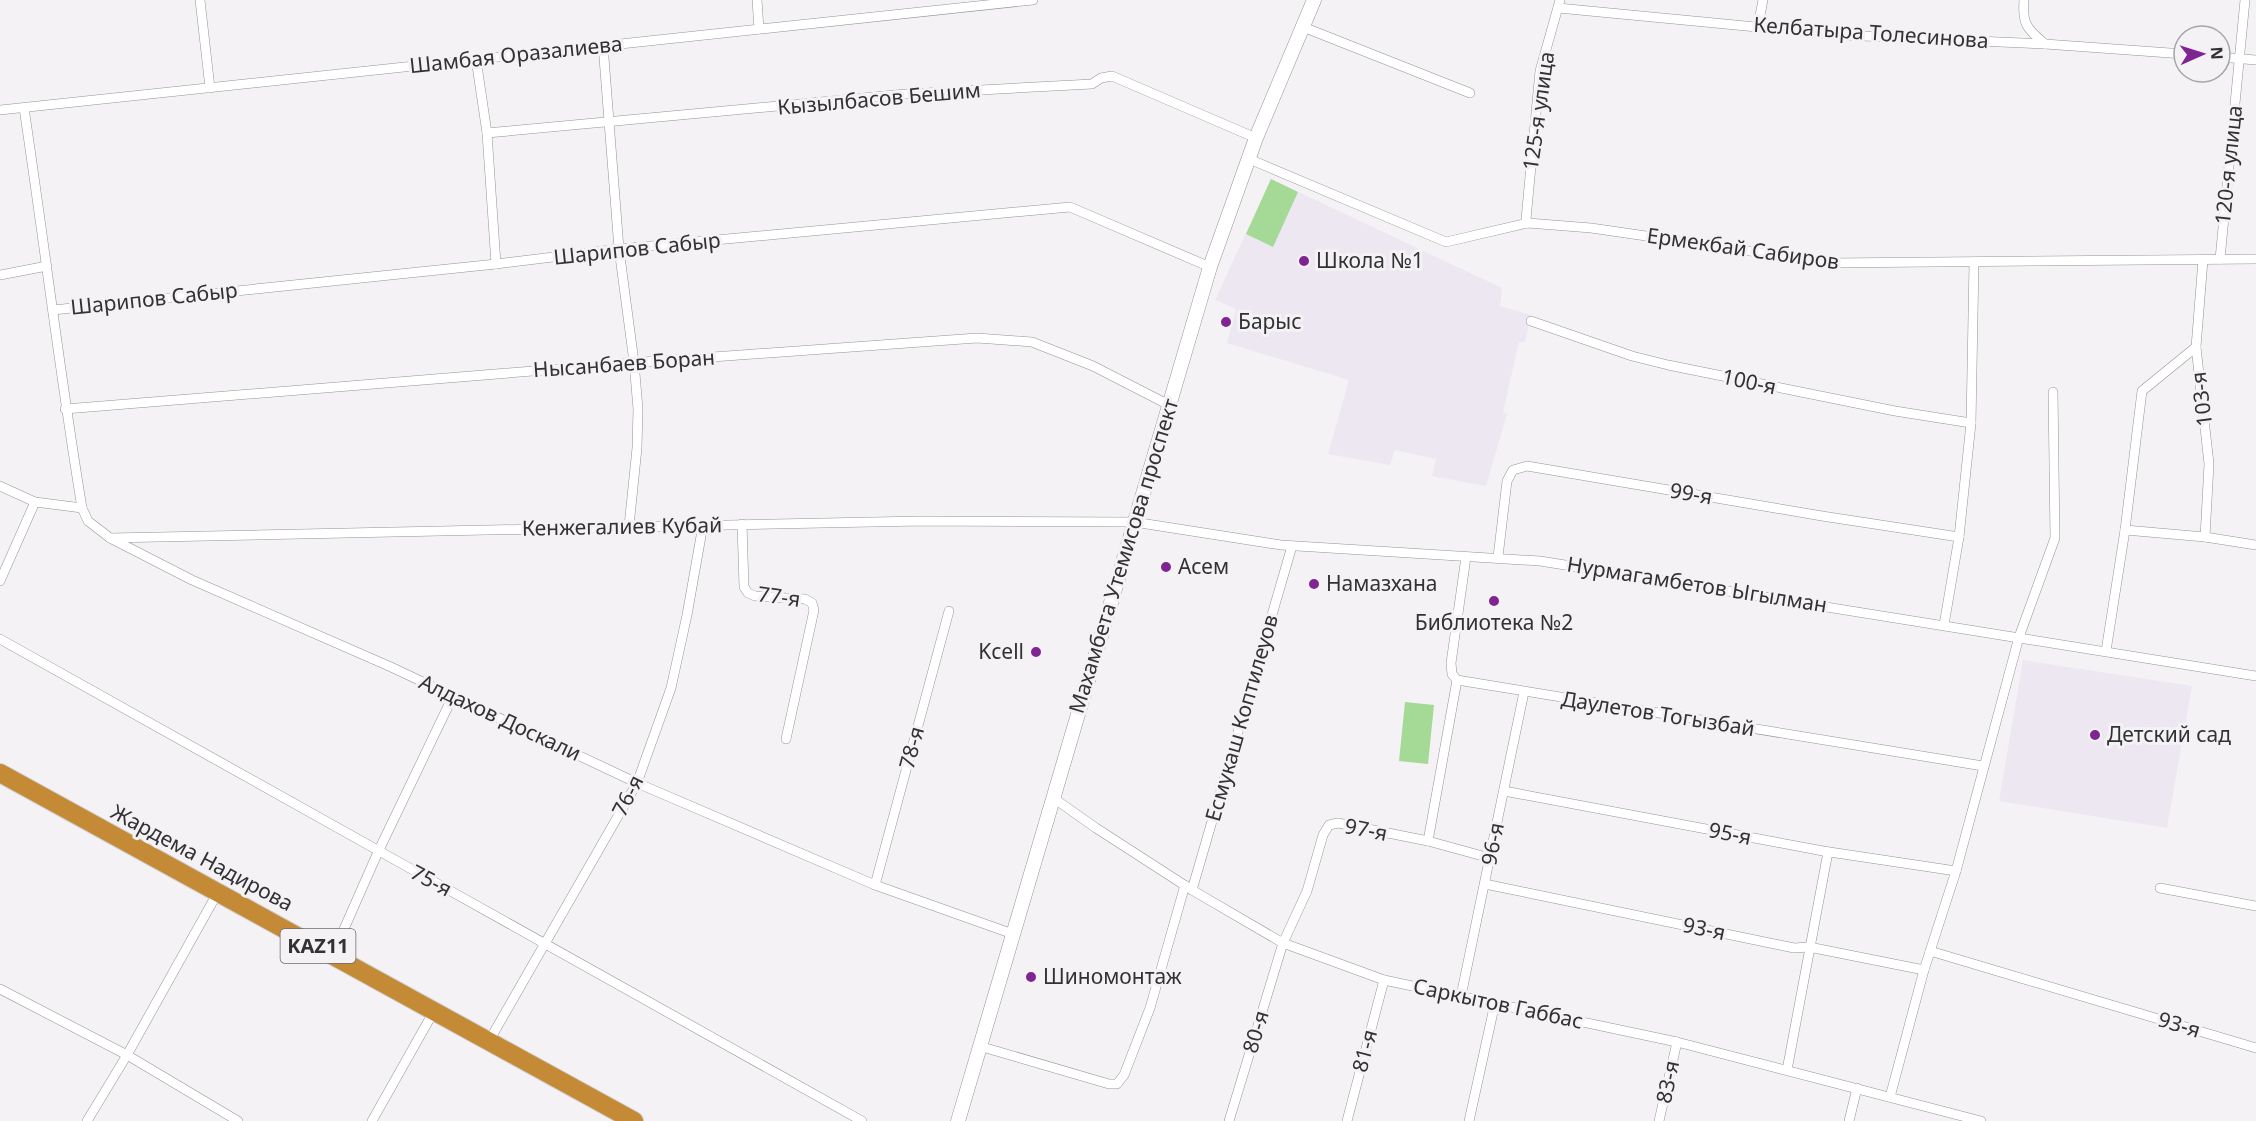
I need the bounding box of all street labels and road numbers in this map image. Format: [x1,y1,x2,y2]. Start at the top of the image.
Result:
street label: Келбатыра Толесинова [1753,10,1990,54]
street label: Шамбая Оразалиева [408,29,624,79]
street label: 125-я улица [1516,50,1560,172]
street label: Кызылбасов Бешим [776,75,982,121]
street label: 120-я улица [2208,104,2248,226]
street label: Ермекбай Сабиров [1645,221,1841,275]
street label: Шарипов Сабыр [552,225,722,271]
street label: Шарипов Сабыр [69,275,239,321]
street label: Нысанбаев Боран [532,343,716,383]
street label: 100-я [1719,362,1779,400]
street label: 103-я [2184,370,2218,428]
street label: Махамбета Утемисова проспект [1062,395,1184,716]
street label: 99-я [1668,476,1715,511]
street label: Кенжегалиев Кубай [522,510,722,542]
street label: Нурмагамбетов Ыгылман [1565,550,1829,618]
street label: 77-я [756,579,802,613]
street label: Есмукаш Коптилеуов [1198,611,1284,824]
street label: Алдахов Доскали [415,667,586,767]
street label: Даулетов Тогызбай [1559,684,1757,742]
street label: 78-я [892,723,930,772]
street label: 76-я [605,770,649,821]
street label: Жардема Надирова [107,797,298,917]
street label: 97-я [1342,811,1390,847]
street label: 95-я [1706,815,1754,851]
street label: 96-я [1474,820,1510,868]
street label: 75-я [406,858,457,903]
street label: 93-я [1680,910,1728,946]
road number: KAZ11 [280,929,356,963]
street label: Саркытов Габбас [1411,971,1586,1035]
street label: 93-я [2155,1004,2204,1044]
street label: 80-я [1235,1007,1275,1056]
street label: 81-я [1345,1026,1383,1075]
street label: 83-я [1649,1058,1685,1106]

